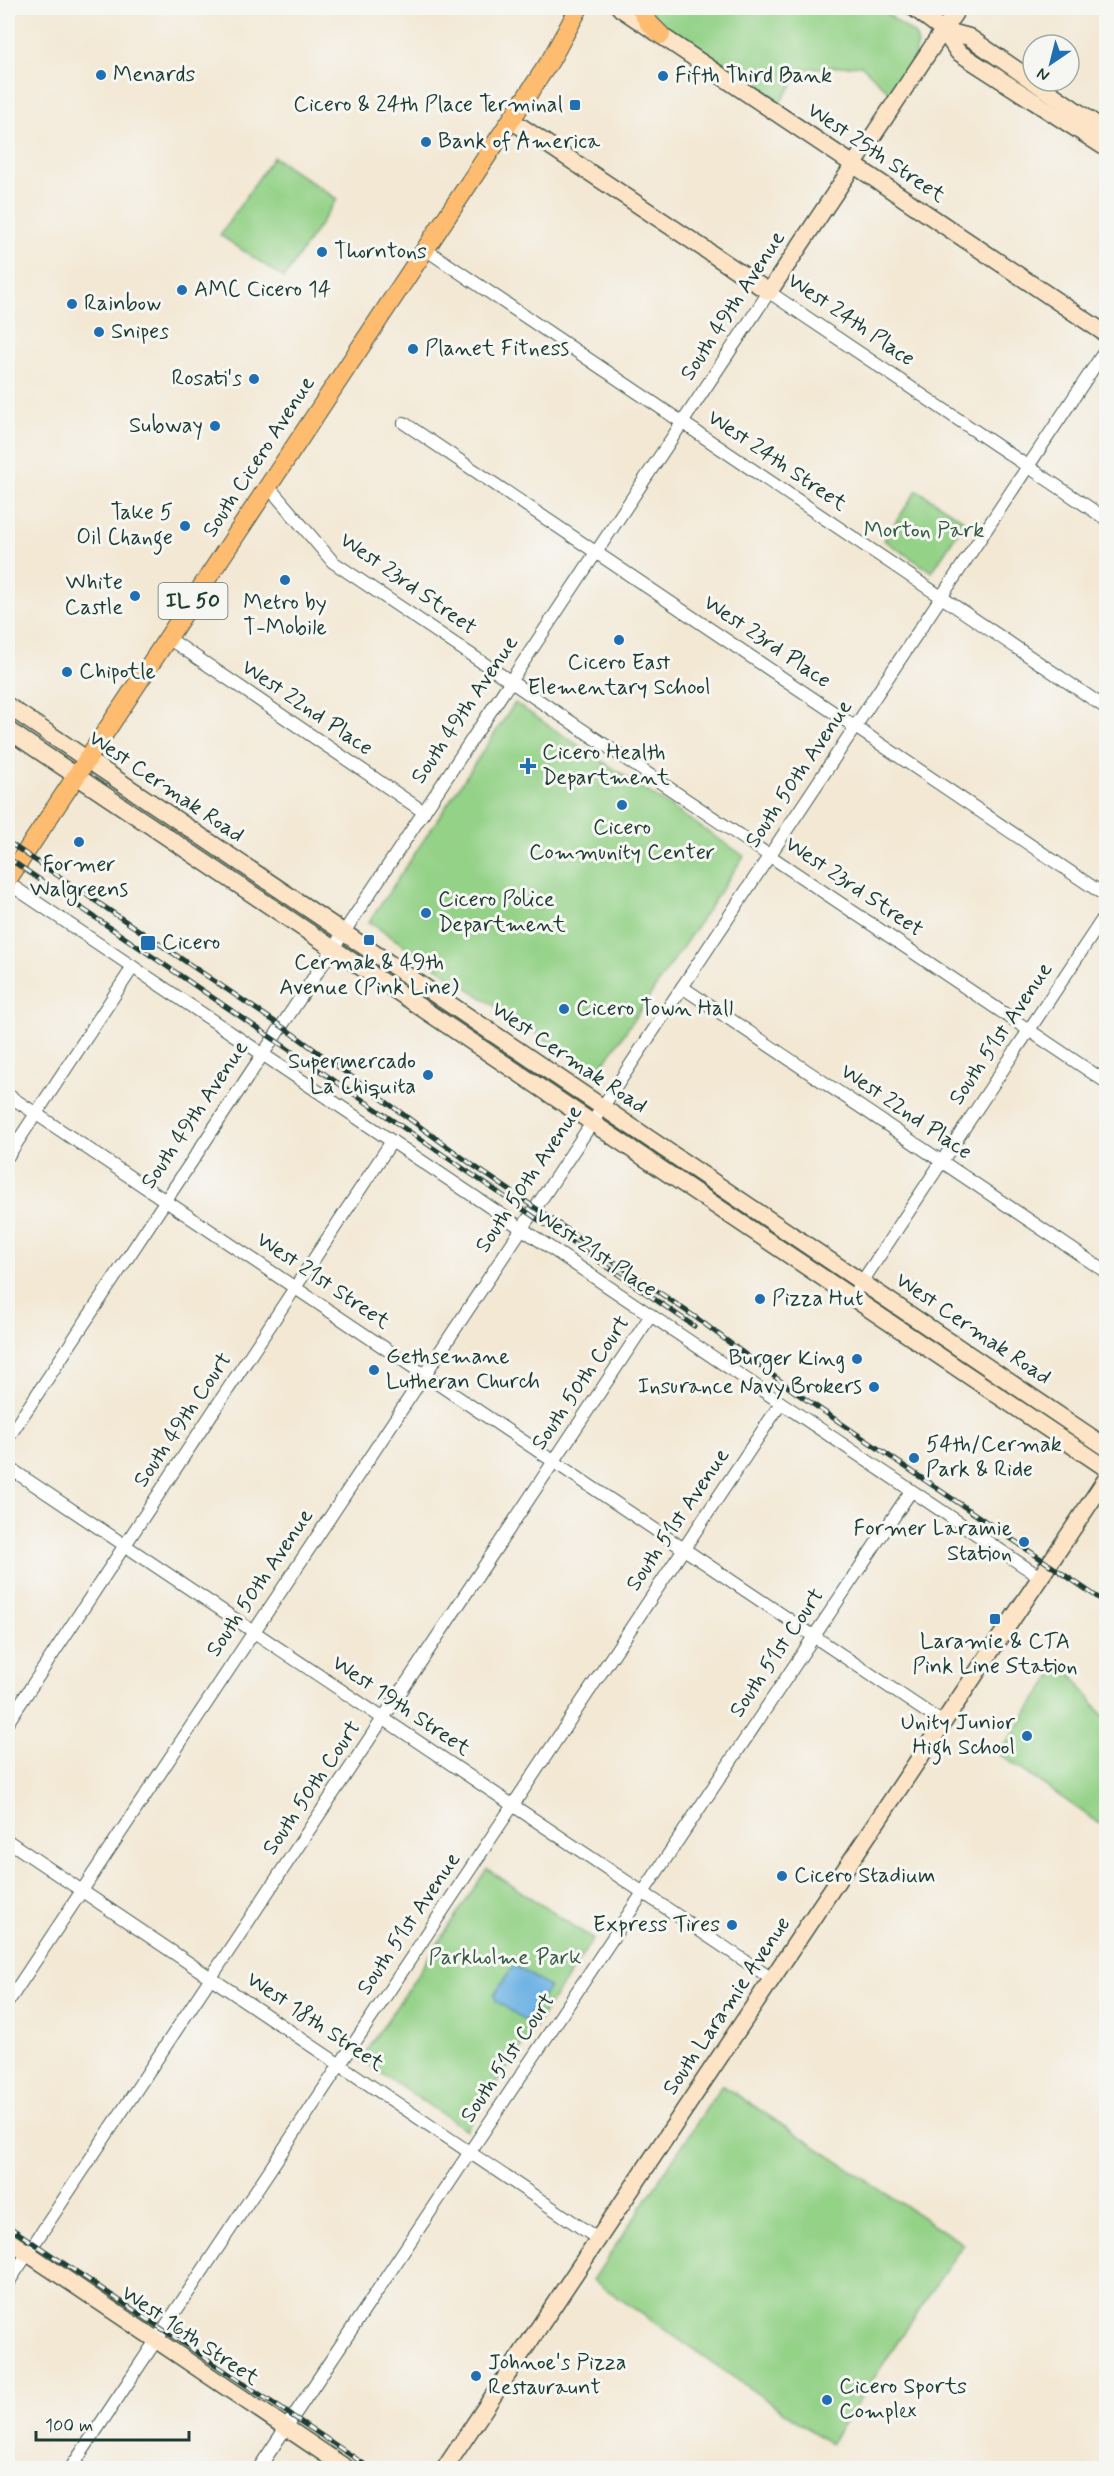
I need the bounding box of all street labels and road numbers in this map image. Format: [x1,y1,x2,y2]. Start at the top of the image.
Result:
street label: West 25th Street [801,96,951,210]
street label: South 49th Avenue [674,226,792,386]
street label: West 24th Place [782,267,920,373]
street label: South Cicero Avenue [196,371,322,543]
street label: West 24th Street [702,404,852,518]
street label: West 23rd Street [334,526,482,642]
road number: IL 50 [158,583,228,619]
street label: West 23rd Place [698,589,836,695]
street label: South 49th Avenue [405,630,525,790]
street label: West 22nd Place [236,654,378,762]
street label: South 50th Avenue [739,694,859,854]
street label: West Cermak Road [83,725,249,849]
street label: West 23rd Street [779,830,929,944]
street label: South 51st Avenue [943,957,1059,1111]
street label: West Cermak Road [486,996,652,1120]
street label: South 49th Avenue [135,1035,255,1195]
street label: West 22nd Place [835,1058,977,1166]
street label: South 50th Avenue [469,1099,589,1259]
street label: West 21st Place [530,1202,662,1304]
street label: West 21st Street [251,1226,395,1336]
street label: West Cermak Road [890,1267,1056,1391]
street label: South 50th Court [526,1310,636,1456]
street label: South 49th Court [128,1347,238,1493]
street label: South 51st Avenue [620,1443,736,1597]
street label: South 50th Avenue [200,1503,320,1663]
street label: South 51st Court [723,1583,831,1723]
street label: West 19th Street [326,1649,476,1763]
street label: South 50th Court [257,1715,367,1861]
street label: South 51st Avenue [351,1847,467,2001]
street label: South Laramie Avenue [657,1911,797,2101]
street label: West 18th Street [241,1966,389,2078]
street label: South 51st Court [454,1988,562,2128]
street label: West 16th Street [116,2280,264,2393]

